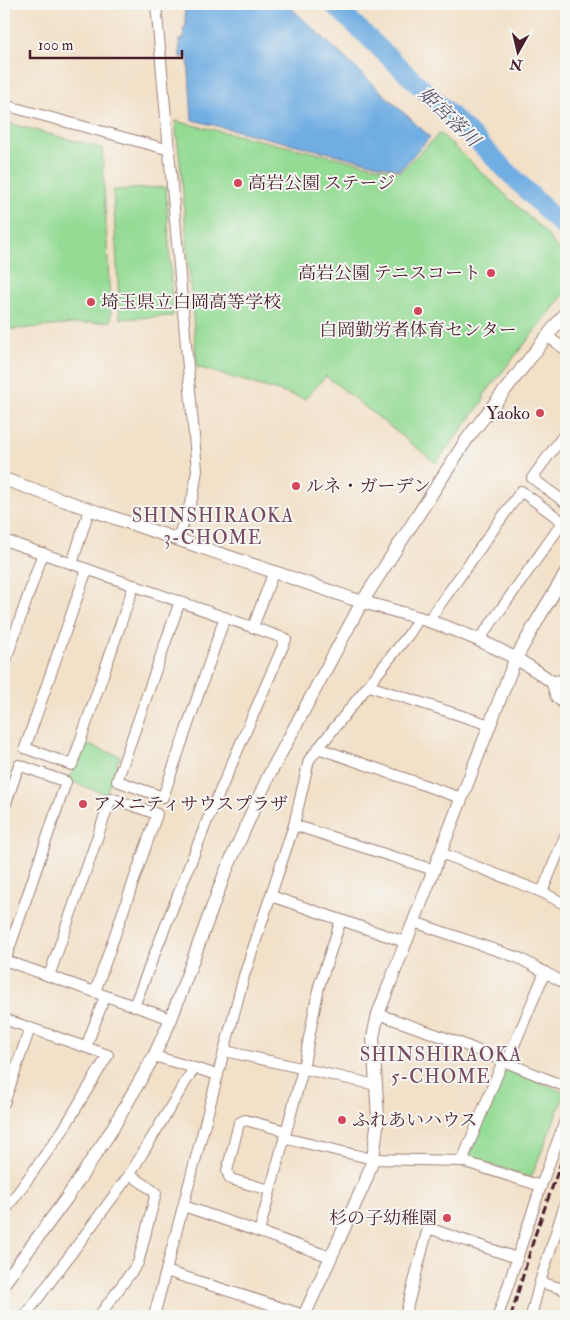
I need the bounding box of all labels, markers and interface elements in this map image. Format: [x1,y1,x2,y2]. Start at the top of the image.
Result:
scale bar [30,28,182,60]
north arrow [492,28,542,78]
text: 100 m [38,36,74,55]
text: N [508,55,525,74]
water label: 姫宮落川 [413,82,486,153]
place label: 高岩公園 ステージ [248,172,395,195]
marker: 高岩公園 ステージ [232,177,244,189]
place label: 高岩公園 テニスコート [298,262,481,285]
marker: 高岩公園 テニスコート [485,267,497,279]
place label: 埼玉県立白岡高等学校 [101,291,281,314]
marker: 埼玉県立白岡高等学校 [85,296,97,308]
marker: 白岡勤労者体育センター [412,305,424,317]
place label: 白岡勤労者体育センター [319,319,517,342]
place label: Yaoko [486,402,530,425]
marker: Yaoko [534,407,546,419]
place label: ルネ・ガーデン [306,475,431,498]
marker: ルネ・ガーデン [290,480,302,492]
district label: SHINSHIRAOKA 3-CHOME [132,504,294,550]
place label: アメニティサウスプラザ [93,793,288,816]
marker: アメニティサウスプラザ [77,798,89,810]
district label: SHINSHIRAOKA 5-CHOME [360,1043,522,1089]
place label: ふれあいハウス [352,1109,477,1132]
marker: ふれあいハウス [336,1114,348,1126]
place label: 杉の子幼稚園 [329,1207,437,1230]
marker: 杉の子幼稚園 [441,1212,453,1224]

